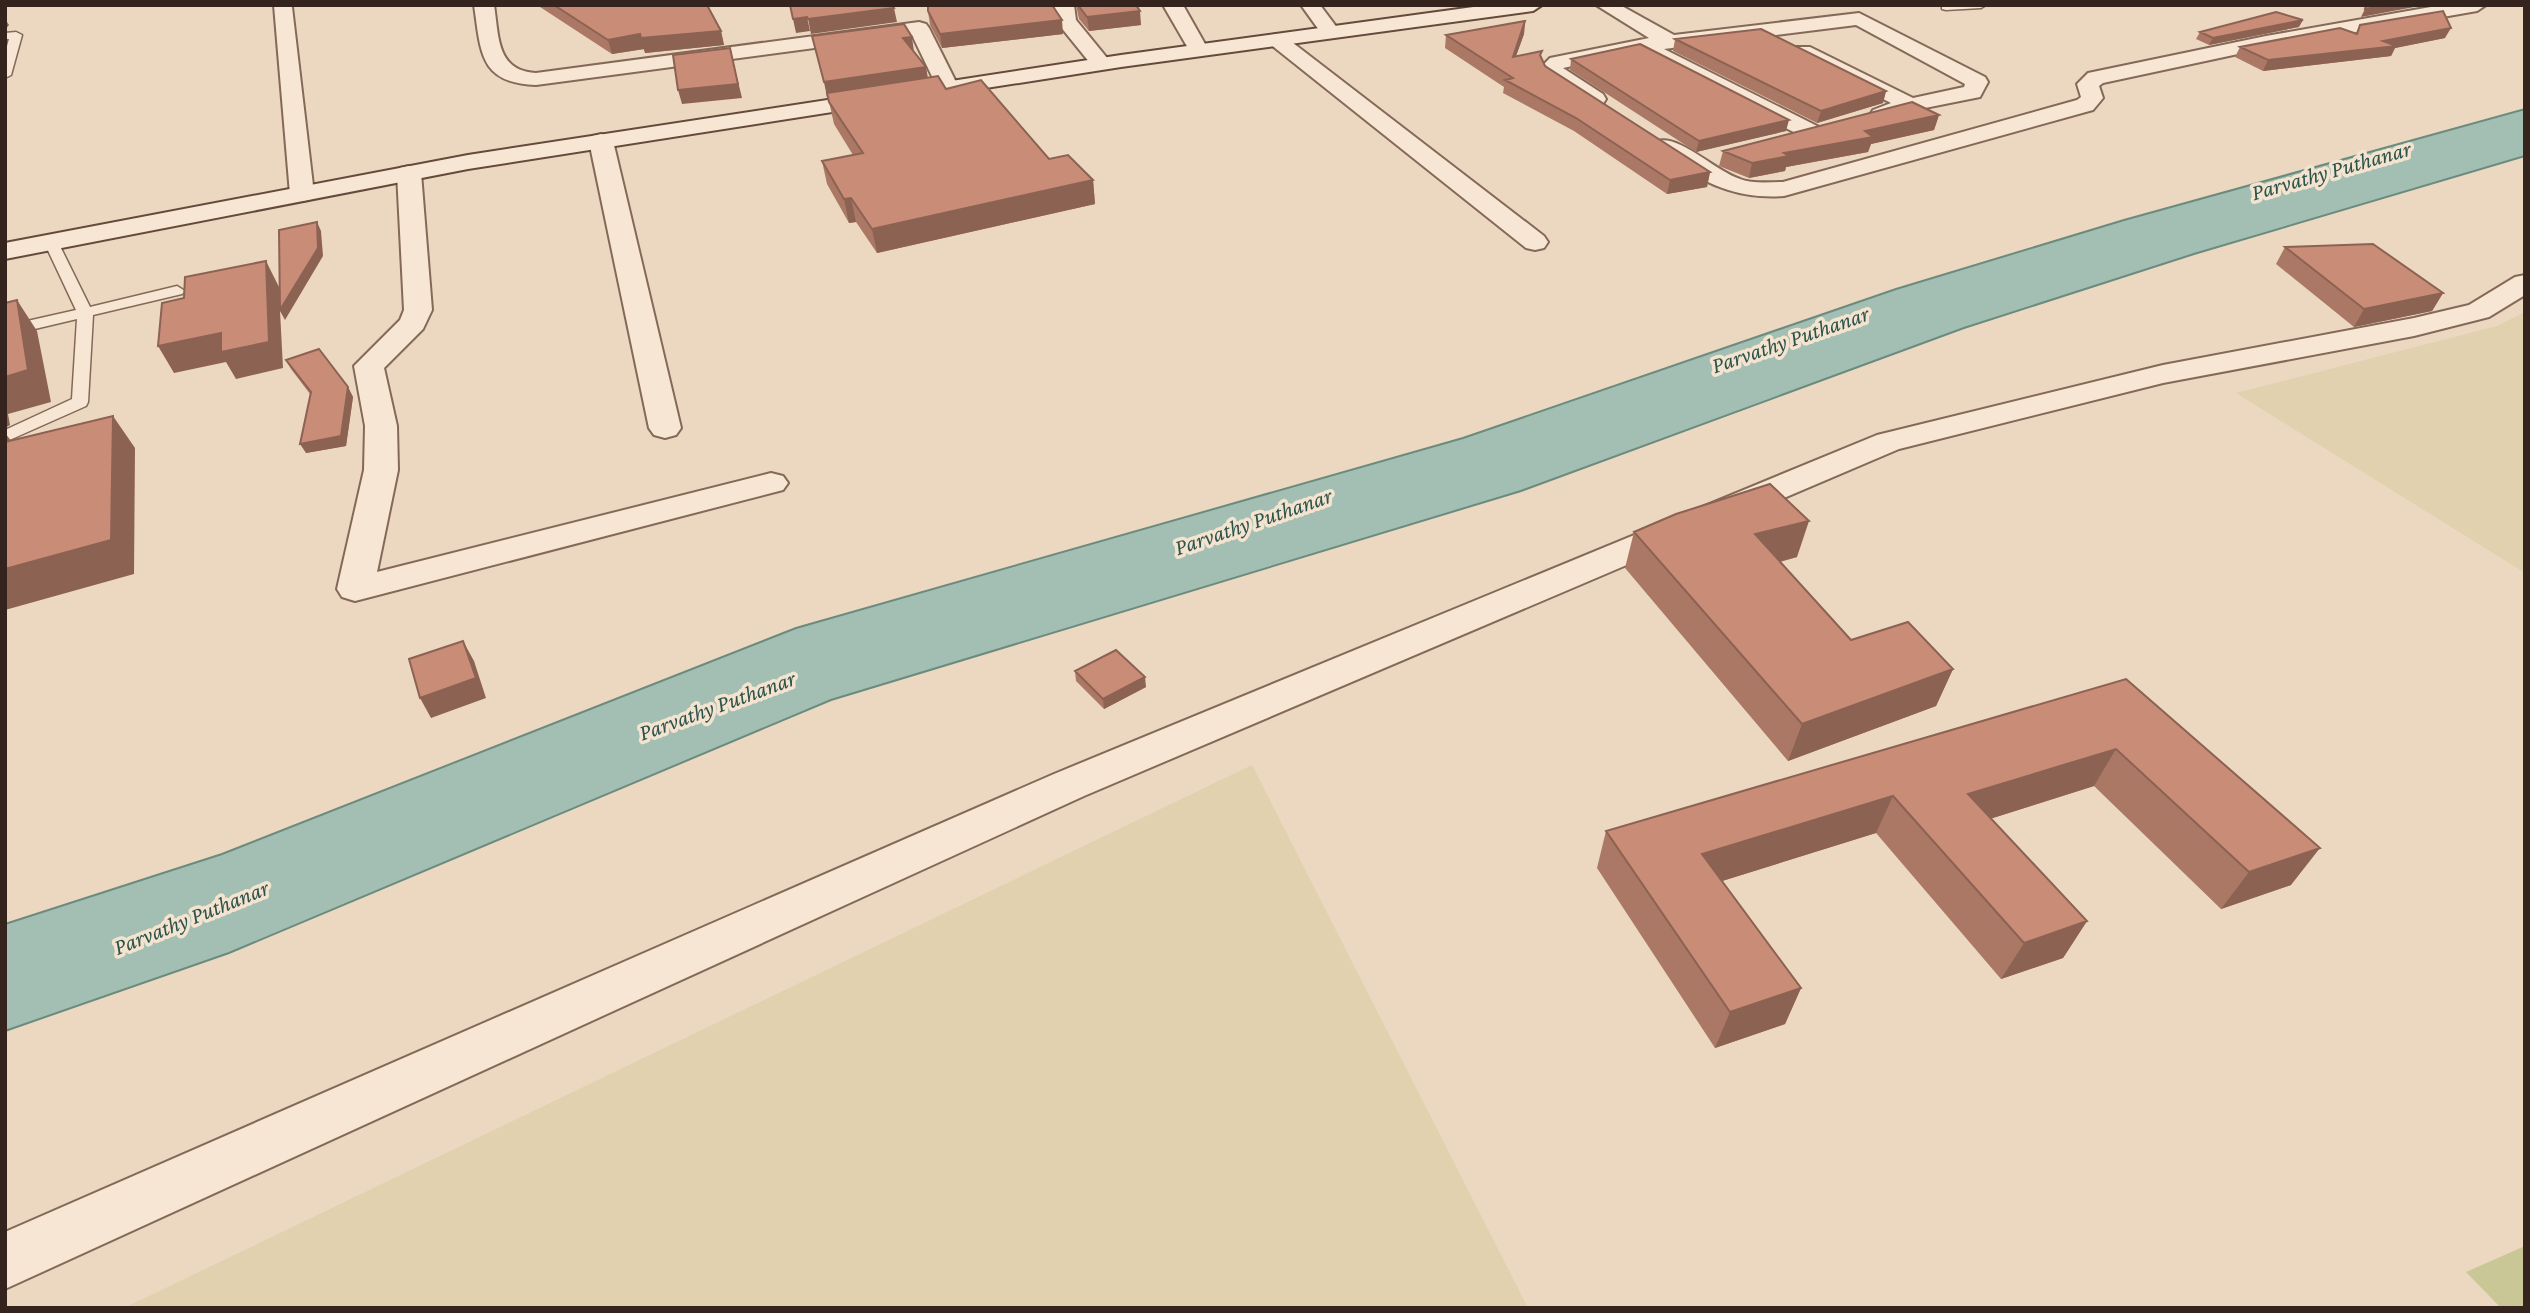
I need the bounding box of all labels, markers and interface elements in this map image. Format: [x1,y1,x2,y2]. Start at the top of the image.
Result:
water label: Parvathy Puthanar [2248,135,2415,205]
water label: Parvathy Puthanar [1708,300,1873,378]
water label: Parvathy Puthanar [1171,482,1336,560]
water label: Parvathy Puthanar [635,664,800,745]
water label: Parvathy Puthanar [110,874,273,960]

